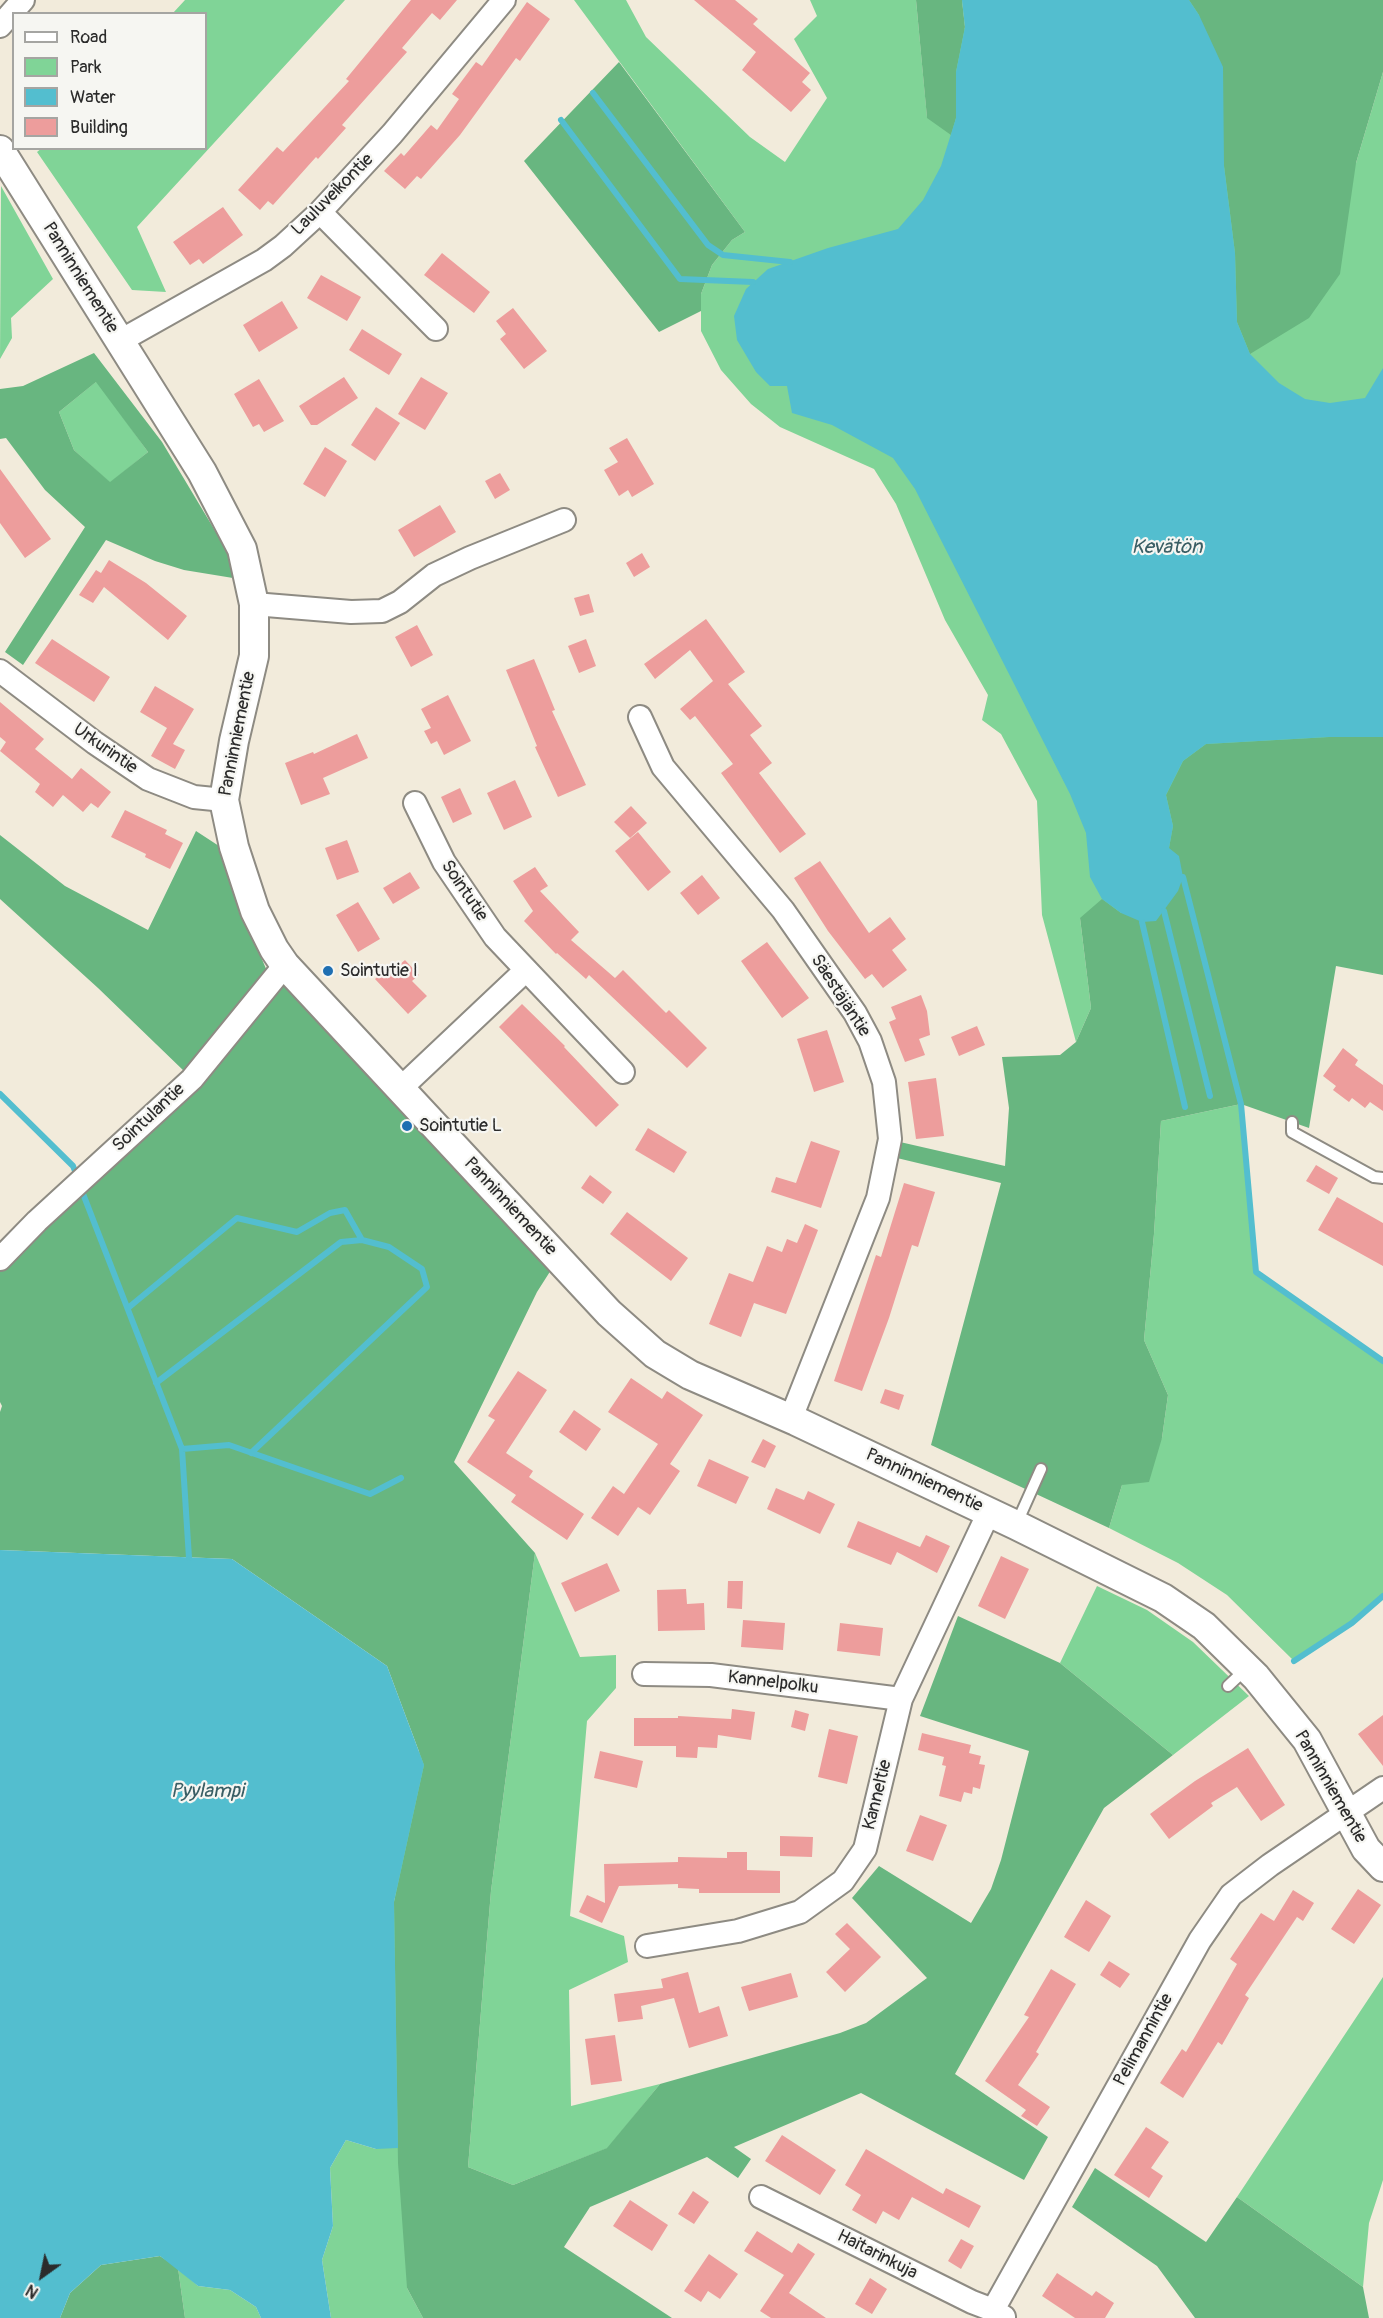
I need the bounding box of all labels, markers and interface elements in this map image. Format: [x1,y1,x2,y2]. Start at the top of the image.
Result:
legend [12,12,207,150]
text: Road [70,26,107,49]
text: Park [70,56,102,79]
text: Water [70,86,116,109]
text: Building [70,116,128,139]
street label: Lauluveikontie [288,150,378,240]
street label: Panninniementie [37,219,123,337]
water label: Kevätön [1132,536,1202,560]
street label: Panninniementie [215,670,261,798]
street label: Urkurintie [69,719,141,779]
street label: Sointutie [436,856,492,926]
street label: Säestäjäntie [805,951,875,1041]
place label: Sointutie I [340,960,418,982]
marker: Sointutie I [321,964,335,978]
street label: Sointulantie [108,1079,190,1157]
place label: Sointutie L [419,1115,502,1137]
marker: Sointutie L [400,1119,414,1133]
street label: Panninniementie [459,1153,561,1261]
street label: Panninniementie [862,1444,986,1518]
street label: Kannelpolku [726,1667,820,1699]
street label: Panninniementie [1289,1727,1371,1847]
street label: Kanneltie [859,1758,897,1832]
water label: Pyylampi [171,1780,243,1804]
street label: Pelimannintie [1110,1990,1178,2090]
street label: Haitarinkuja [833,2226,921,2284]
north arrow [12,2246,72,2306]
text: N [22,2280,42,2302]

